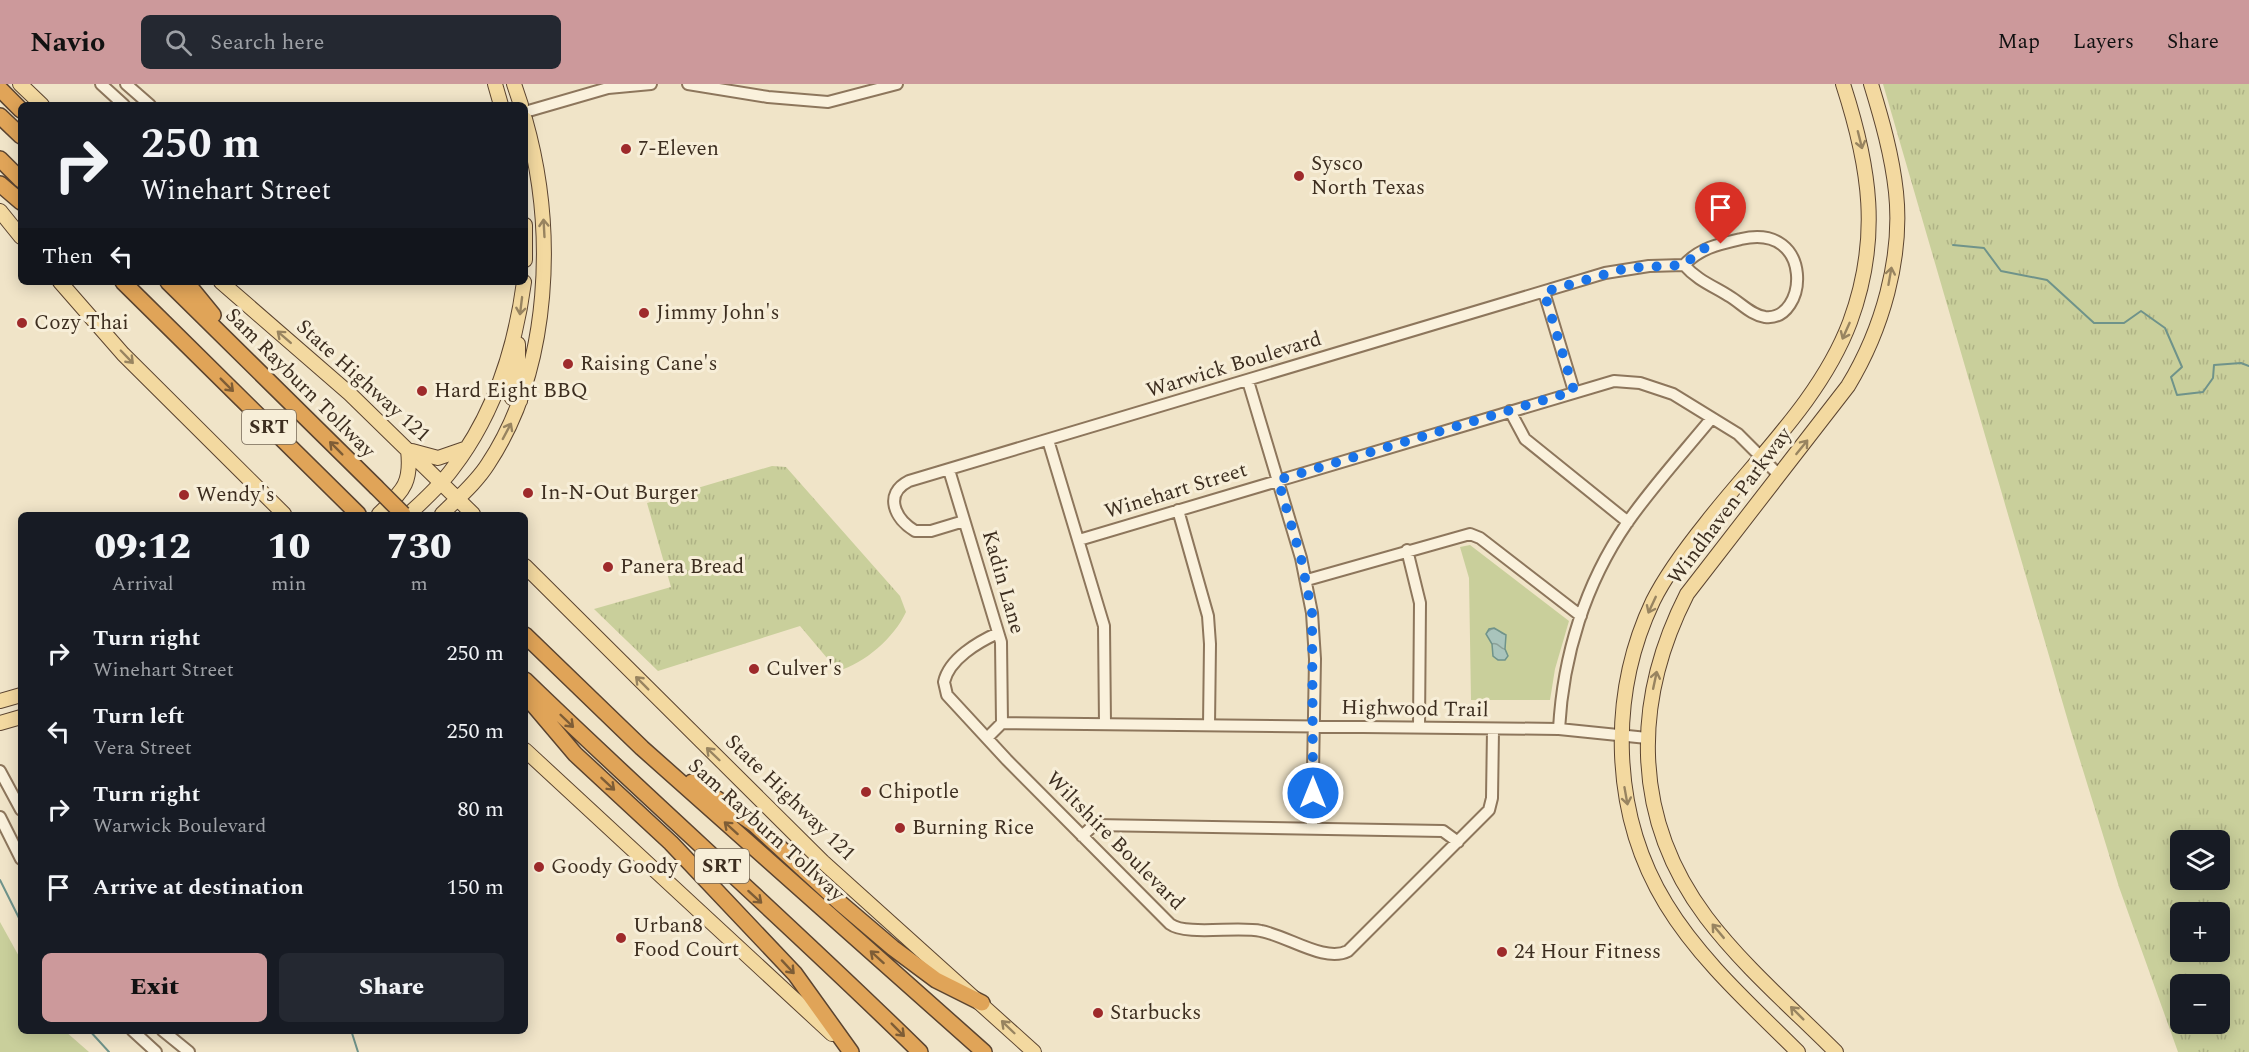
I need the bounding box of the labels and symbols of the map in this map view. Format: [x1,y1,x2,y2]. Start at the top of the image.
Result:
one-way arrow [1854,130,1866,149]
place label: 7-Eleven [638,133,719,165]
marker: 7-Eleven [619,142,633,156]
place label: Sysco North Texas [1311,148,1425,204]
marker: Sysco North Texas [1292,169,1306,183]
pin [1695,182,1746,244]
one-way arrow [539,219,550,239]
one-way arrow [1885,267,1896,286]
one-way arrow [515,295,526,315]
place label: Jimmy John's [656,297,780,329]
street label: Sam Rayburn Tollway [217,300,383,466]
marker: Jimmy John's [637,306,651,320]
place label: Cozy Thai [34,307,129,339]
street label: State Highway 121 [289,312,437,450]
marker: Cozy Thai [15,316,29,330]
one-way arrow [1840,321,1851,339]
street label: Warwick Boulevard [1142,323,1326,407]
one-way arrow [276,331,292,344]
place label: Raising Cane's [580,348,718,380]
one-way arrow [120,350,134,365]
marker: Raising Cane's [561,357,575,371]
place label: Hard Eight BBQ [434,375,588,407]
one-way arrow [219,377,234,392]
marker: Hard Eight BBQ [415,384,429,398]
road number: SRT [242,410,296,444]
street label: Windhaven Parkway [1660,420,1801,592]
one-way arrow [501,422,513,440]
one-way arrow [1795,439,1808,455]
one-way arrow [329,440,343,455]
street label: Winehart Street [1101,454,1251,528]
place label: In-N-Out Burger [540,477,698,509]
place label: Wendy's [196,479,275,511]
marker: In-N-Out Burger [521,486,535,500]
marker: Wendy's [177,488,191,502]
street label: Kadin Lane [973,526,1033,638]
place label: Panera Bread [620,551,744,583]
marker: Panera Bread [601,560,615,574]
one-way arrow [1645,595,1657,613]
place label: Culver's [766,653,842,685]
marker: Culver's [747,662,761,676]
one-way arrow [1649,671,1661,690]
one-way arrow [634,676,649,690]
street label: Highwood Trail [1341,692,1489,726]
one-way arrow [560,713,575,728]
street label: State Highway 121 [717,727,863,869]
one-way arrow [706,746,721,761]
street label: Sam Rayburn Tollway [680,751,852,910]
position arrow [1281,761,1345,825]
street label: Wiltshire Boulevard [1038,764,1192,918]
one-way arrow [600,776,615,791]
place label: Chipotle [878,776,959,808]
marker: Chipotle [859,785,873,799]
one-way arrow [1621,785,1632,805]
place label: Burning Rice [912,812,1034,844]
one-way arrow [724,821,739,835]
marker: Burning Rice [893,821,907,835]
road number: SRT [695,849,749,883]
place label: Goody Goody [551,851,679,883]
marker: Goody Goody [532,860,546,874]
one-way arrow [748,890,763,904]
place label: Urban8 Food Court [633,910,739,966]
one-way arrow [1711,924,1725,939]
marker: Urban8 Food Court [614,931,628,945]
place label: 24 Hour Fitness [1514,936,1661,968]
marker: 24 Hour Fitness [1495,945,1509,959]
one-way arrow [870,950,885,964]
one-way arrow [781,960,796,975]
place label: Starbucks [1110,997,1201,1029]
one-way arrow [1789,1005,1804,1020]
marker: Starbucks [1091,1006,1105,1020]
one-way arrow [1001,1020,1016,1034]
one-way arrow [890,1023,905,1037]

